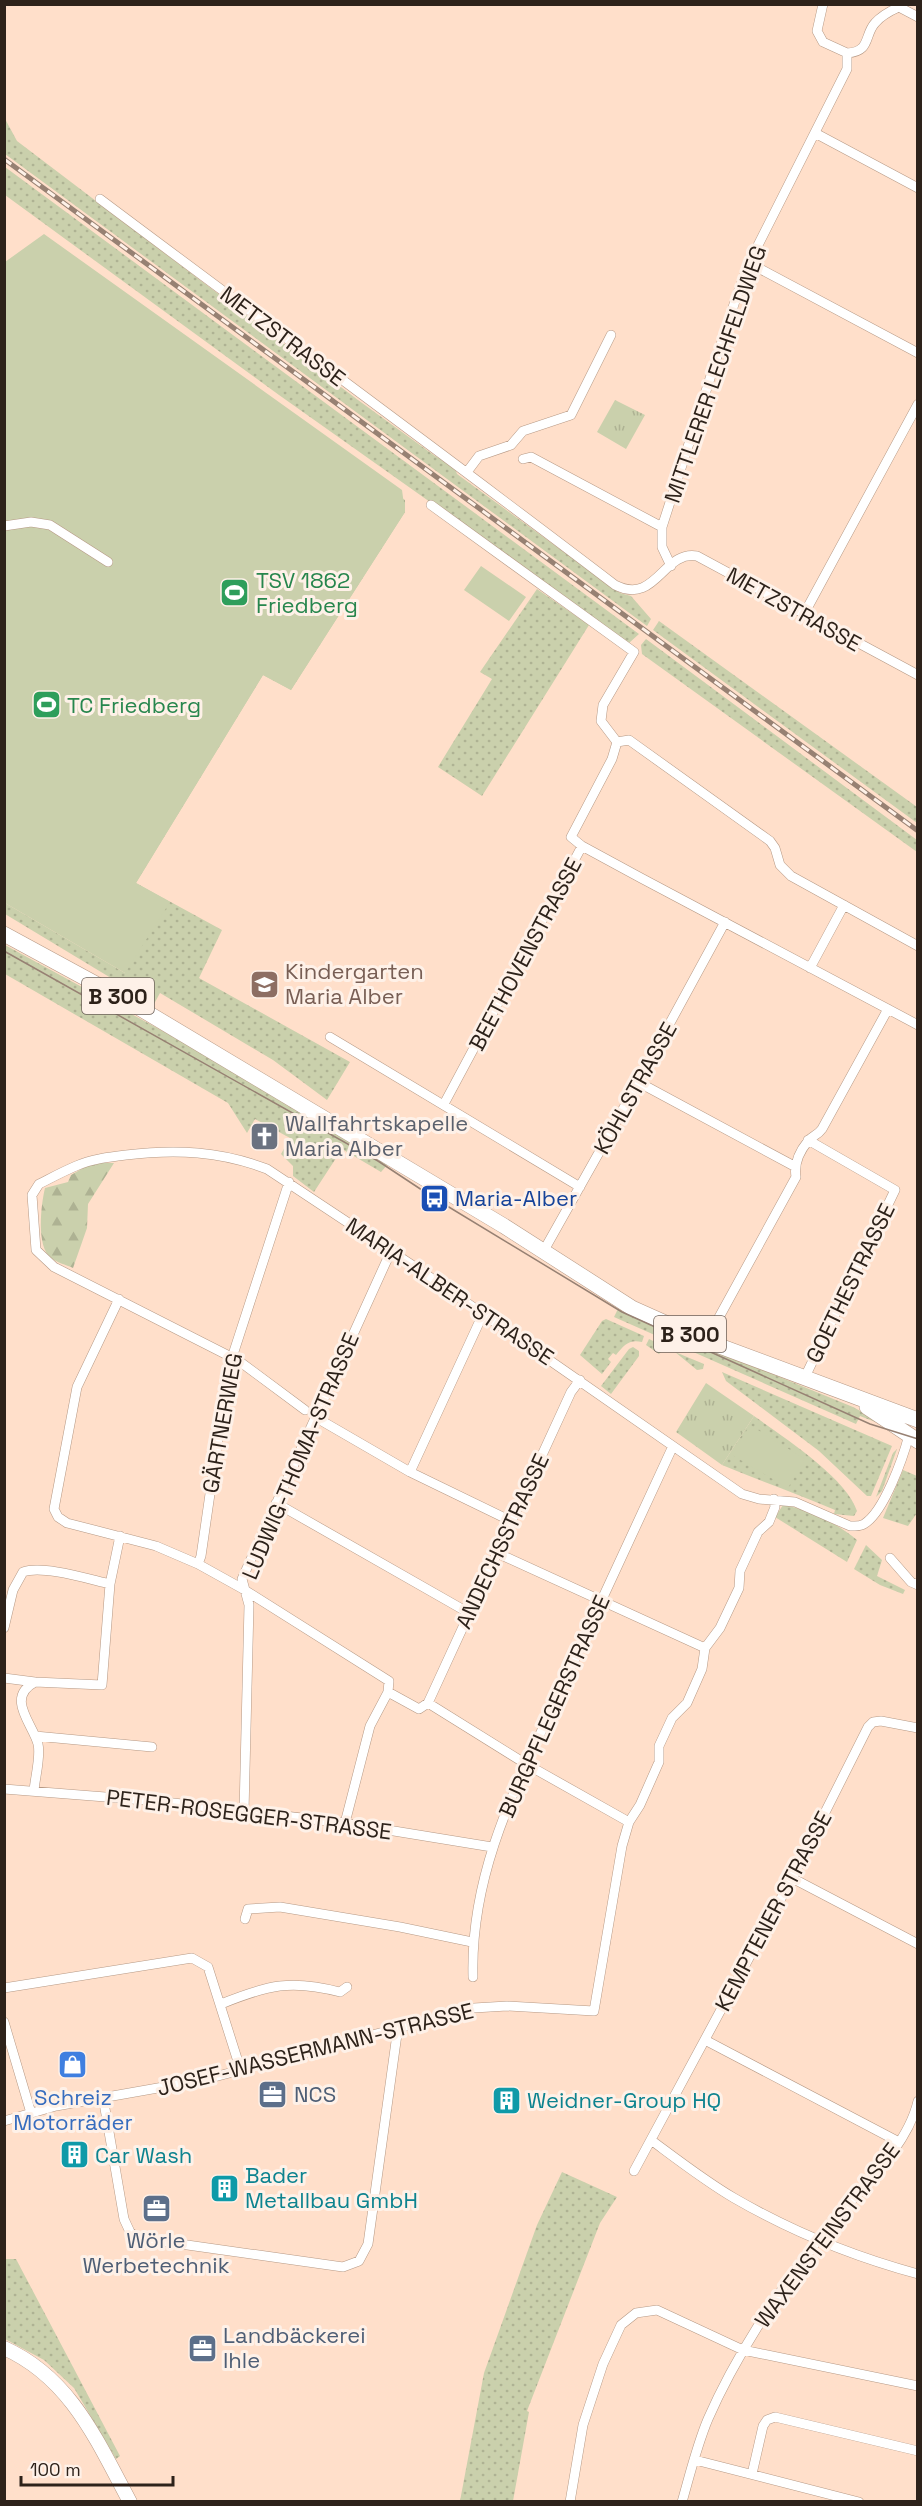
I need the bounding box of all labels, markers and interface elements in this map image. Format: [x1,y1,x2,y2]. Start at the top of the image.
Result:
street label: MITTLERER LECHFELDWEG [658,242,772,506]
street label: METZSTRASSE [215,280,351,392]
street label: METZSTRASSE [722,560,866,658]
place label: TSV 1862 Friedberg [256,566,358,619]
sports icon: TSV 1862 Friedberg [219,577,251,609]
sports icon: TC Friedberg [30,689,62,721]
place label: TC Friedberg [67,691,201,719]
street label: BEETHOVENSTRASSE [462,853,588,1055]
place label: Kindergarten Maria Alber [285,957,424,1010]
school or university icon: Kindergarten Maria Alber [248,968,280,1000]
road number: B 300 [82,978,154,1014]
street label: KÖHLSTRASSE [587,1017,683,1159]
place label: Wallfahrtskapelle Maria Alber [285,1109,468,1162]
church icon: Wallfahrtskapelle Maria Alber [248,1120,280,1152]
bus stop icon: Maria-Alber [418,1182,450,1214]
place label: Maria-Alber [455,1184,577,1212]
street label: GOETHESTRASSE [799,1199,901,1367]
street label: MARIA-ALBER-STRASSE [341,1211,559,1371]
road number: B 300 [654,1316,726,1352]
street label: LUDWIG-THOMA-STRASSE [235,1328,365,1584]
street label: GÄRTNERWEG [196,1351,248,1495]
street label: ANDECHSSTRASSE [449,1449,555,1633]
street label: BURGPFLEGERSTRASSE [492,1590,616,1822]
street label: PETER-ROSEGGER-STRASSE [105,1783,393,1845]
street label: KEMPTENER STRASSE [708,1806,838,2016]
street label: JOSEF-WASSERMANN-STRASSE [154,1996,476,2102]
shop icon: Schreiz Motorräder [57,2049,89,2081]
office icon: NCS [257,2078,289,2110]
place label: NCS [294,2080,336,2108]
place label: Schreiz Motorräder [13,2083,133,2136]
building icon: Weidner-Group HQ [490,2084,522,2116]
place label: Weidner-Group HQ [527,2086,721,2114]
street label: WAXENSTEINSTRASSE [748,2137,906,2333]
building icon: Car Wash [58,2139,90,2171]
place label: Car Wash [95,2141,192,2169]
place label: Bader Metallbau GmbH [245,2161,418,2214]
building icon: Bader Metallbau GmbH [208,2172,240,2204]
office icon: Wörle Werbetechnik [140,2192,172,2224]
place label: Wörle Werbetechnik [82,2226,230,2279]
place label: Landbäckerei Ihle [223,2321,366,2374]
office icon: Landbäckerei Ihle [186,2332,218,2364]
scale bar [21,2449,172,2487]
text: 100 m [30,2458,81,2481]

